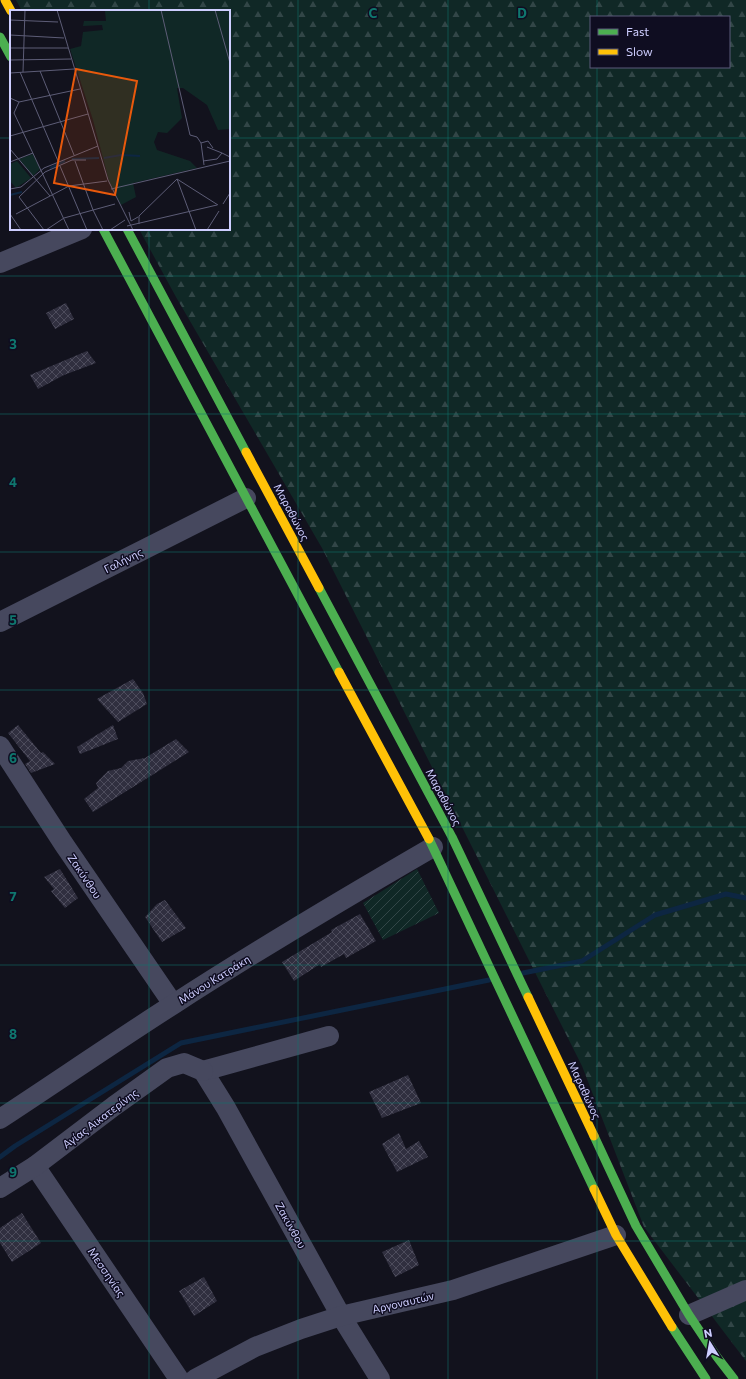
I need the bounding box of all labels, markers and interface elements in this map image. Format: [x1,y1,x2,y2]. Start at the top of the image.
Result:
text: C [369,5,378,21]
text: D [517,5,527,21]
inset map [10,10,230,230]
legend [590,16,730,68]
text: Fast [626,24,649,38]
text: Slow [626,44,653,58]
text: 3 [9,336,17,352]
text: 4 [9,474,17,490]
street label: Μαραθώνος [272,481,312,543]
street label: Γαλήνης [102,545,144,575]
text: 5 [9,612,17,628]
text: 6 [9,750,17,766]
street label: Μαραθώνος [424,766,464,828]
street label: Ζακύνθου [65,851,105,901]
text: 7 [9,888,17,904]
street label: Μάνου Κατράκη [176,952,252,1006]
text: 8 [9,1026,17,1042]
street label: Μαραθώνος [566,1059,604,1121]
street label: Αγίας Αικατερίνης [60,1085,140,1151]
text: 9 [9,1164,17,1180]
street label: Ζακύνθου [273,1200,309,1250]
street label: Μεσσηνίας [86,1245,128,1299]
street label: Αργοναυτών [371,1288,436,1315]
north arrow [690,1323,730,1363]
text: N [703,1326,713,1340]

